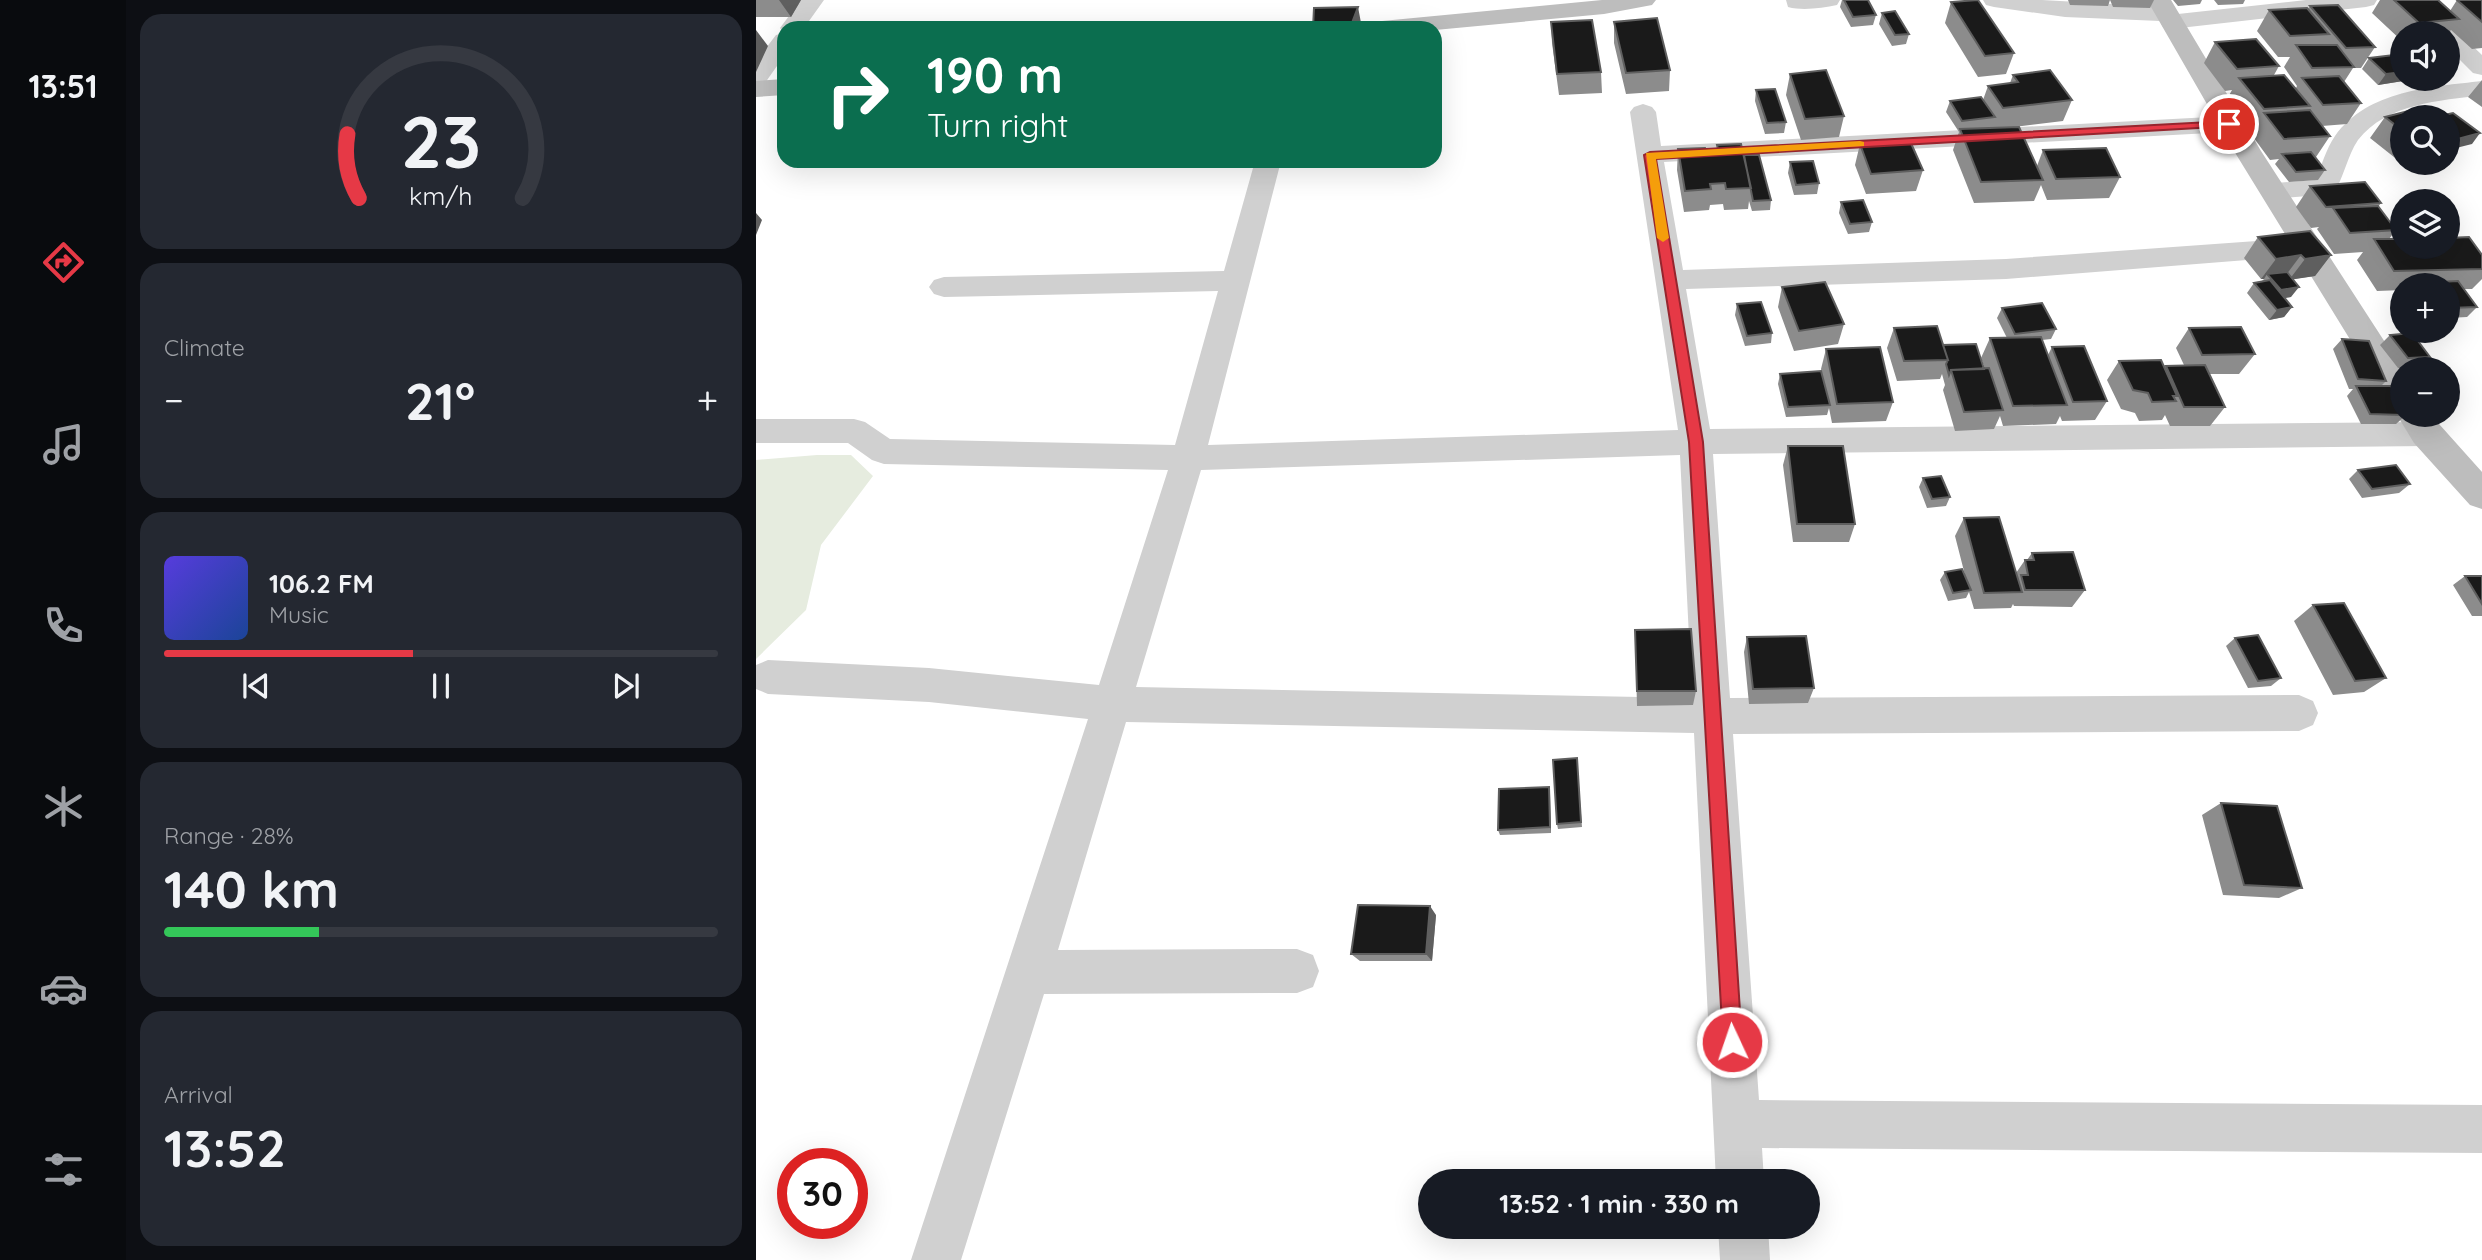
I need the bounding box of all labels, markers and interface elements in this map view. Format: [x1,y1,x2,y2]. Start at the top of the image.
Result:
map controls [2390,21,2460,427]
button: sound [2390,21,2460,91]
text: 190 m [927,44,1063,105]
icon: right [812,49,903,140]
text: 13:51 [28,66,98,106]
pin [2199,94,2259,154]
text: 23 [401,95,481,186]
text: Turn right [927,105,1068,145]
icon: arrive [2210,105,2248,143]
button: search [2390,105,2460,175]
text: km/h [409,179,473,210]
button: layers [2390,189,2460,259]
icon: directions [39,238,88,287]
button: + [2390,273,2460,343]
text: Climate [164,333,245,362]
button: − [2390,357,2460,427]
text: 21° [405,368,475,433]
text: − [164,376,184,424]
text: + [697,376,718,424]
icon: music [39,420,88,469]
text: 106.2 FM [269,567,374,600]
text: Music [269,600,329,629]
icon: phone [39,601,88,650]
icon: previous [237,667,275,705]
icon: pause [422,667,460,705]
icon: next [607,667,645,705]
icon: climate [39,782,88,831]
text: Range · 28% [164,821,294,850]
text: 140 km [164,856,339,921]
icon: car [39,964,88,1013]
position arrow [1695,1005,1769,1079]
text: Arrival [164,1080,233,1109]
text: 13:52 [164,1115,286,1180]
icon: filters [39,1145,88,1194]
speed limit sign: 30 [777,1148,868,1239]
text: 13:52 · 1 min · 330 m [1499,1187,1739,1220]

